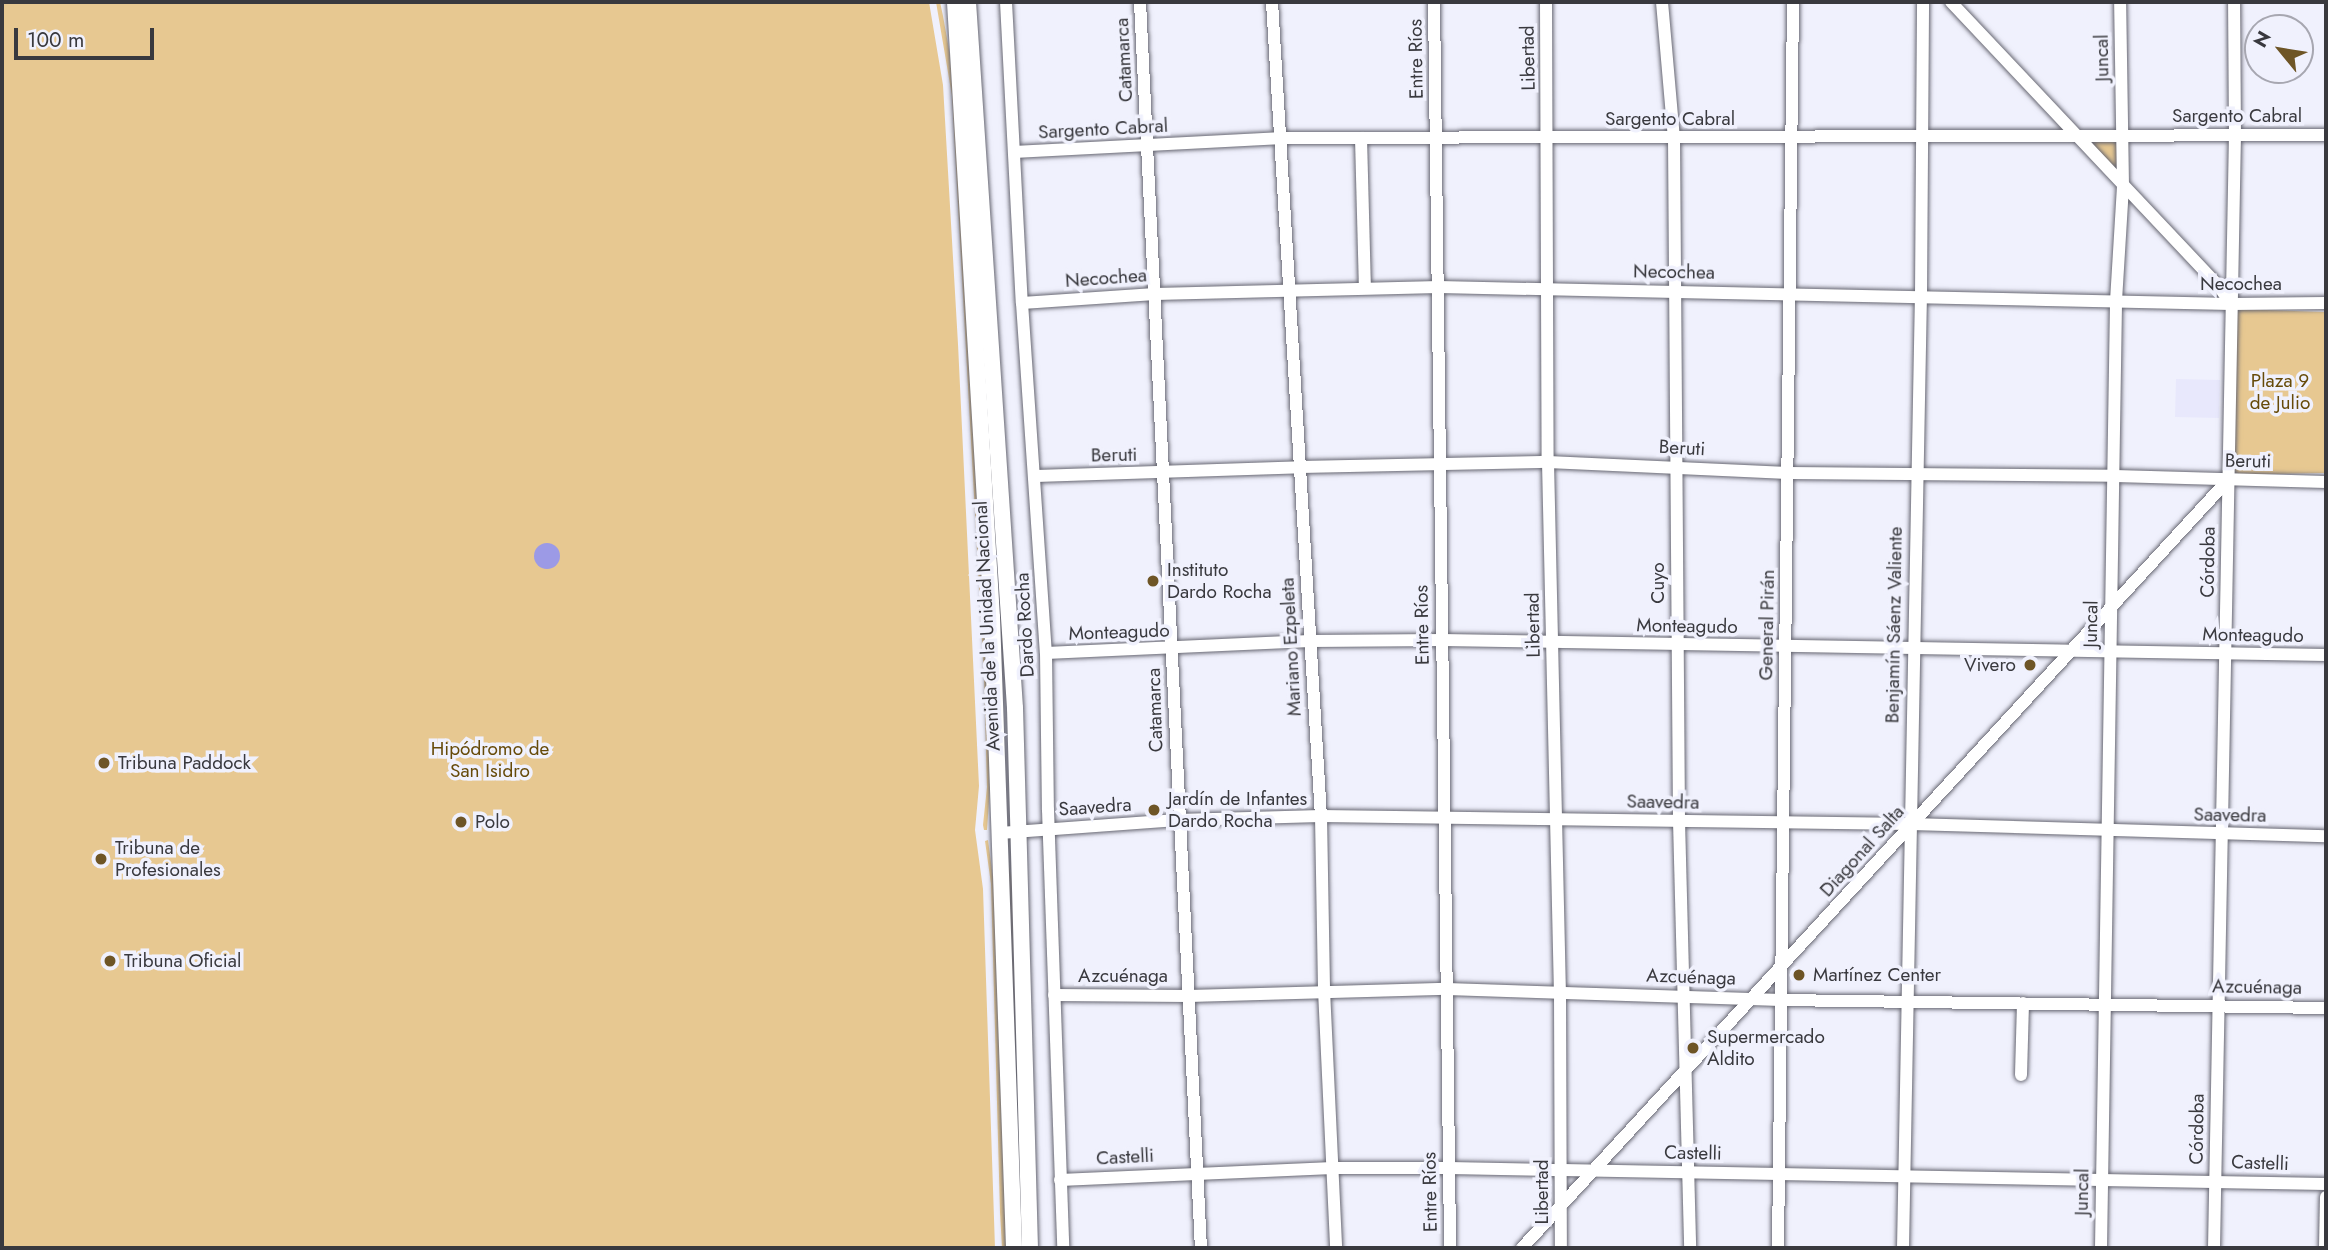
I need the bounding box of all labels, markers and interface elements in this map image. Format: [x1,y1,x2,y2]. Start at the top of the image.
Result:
scale bar [18,14,158,58]
north arrow [2244,14,2314,84]
street label: Catamarca [1110,17,1138,103]
street label: Entre Ríos [1404,19,1428,99]
text: 100 m [27,25,84,55]
street label: Libertad [1516,25,1540,91]
text: N [2247,26,2278,53]
street label: Juncal [2090,34,2114,82]
street label: Sargento Cabral [2172,105,2302,127]
street label: Sargento Cabral [1605,108,1735,130]
street label: Sargento Cabral [1037,114,1169,144]
street label: Necochea [1633,260,1715,284]
street label: Necochea [1064,264,1148,292]
street label: Necochea [2200,273,2282,295]
park label: Plaza 9 de Julio [2250,370,2310,414]
street label: Beruti [1658,435,1706,461]
street label: Beruti [1091,443,1137,467]
street label: Beruti [2225,449,2271,473]
street label: Avenida de la Unidad Nacional [969,500,1005,752]
street label: Benjamín Sáenz Valiente [1881,526,1907,724]
street label: Córdoba [2196,526,2220,598]
place label: Instituto Dardo Rocha [1167,559,1272,603]
street label: Cuyo [1647,562,1669,604]
street label: General Pirán [1755,569,1779,681]
street label: Dardo Rocha [1011,572,1039,678]
marker: Instituto Dardo Rocha [1145,573,1161,589]
street label: Mariano Ezpeleta [1276,577,1306,717]
street label: Entre Ríos [1410,585,1434,665]
street label: Libertad [1521,592,1545,658]
street label: Juncal [2079,600,2103,648]
street label: Monteagudo [1636,614,1738,638]
street label: Monteagudo [1068,619,1170,645]
street label: Monteagudo [2202,623,2304,647]
place label: Vivero [1964,654,2016,676]
marker: Vivero [2022,657,2038,673]
street label: Catamarca [1142,667,1168,753]
park label: Hipódromo de San Isidro [431,738,549,782]
place label: Tribuna Paddock [118,752,251,774]
marker: Tribuna Paddock [96,755,112,771]
place label: Jardín de Infantes Dardo Rocha [1168,788,1307,832]
street label: Saavedra [1626,790,1700,814]
street label: Saavedra [1058,793,1132,821]
street label: Diagonal Salta [1815,801,1909,901]
marker: Jardín de Infantes Dardo Rocha [1146,802,1162,818]
street label: Saavedra [2193,803,2267,827]
place label: Polo [475,811,510,833]
marker: Polo [453,814,469,830]
place label: Tribuna de Profesionales [115,837,221,881]
marker: Tribuna de Profesionales [93,851,109,867]
place label: Tribuna Oficial [124,950,241,972]
marker: Tribuna Oficial [102,953,118,969]
street label: Azcuénaga [1646,964,1736,990]
place label: Martínez Center [1813,964,1941,986]
street label: Azcuénaga [1078,965,1168,987]
marker: Martínez Center [1791,967,1807,983]
street label: Azcuénaga [2212,975,2302,999]
place label: Supermercado Aldito [1707,1026,1825,1070]
marker: Supermercado Aldito [1685,1040,1701,1056]
street label: Córdoba [2185,1093,2209,1165]
street label: Castelli [1664,1141,1722,1165]
street label: Castelli [1096,1144,1154,1170]
street label: Castelli [2231,1151,2289,1175]
street label: Entre Ríos [1418,1152,1442,1232]
street label: Libertad [1531,1159,1553,1225]
street label: Juncal [2070,1168,2094,1216]

